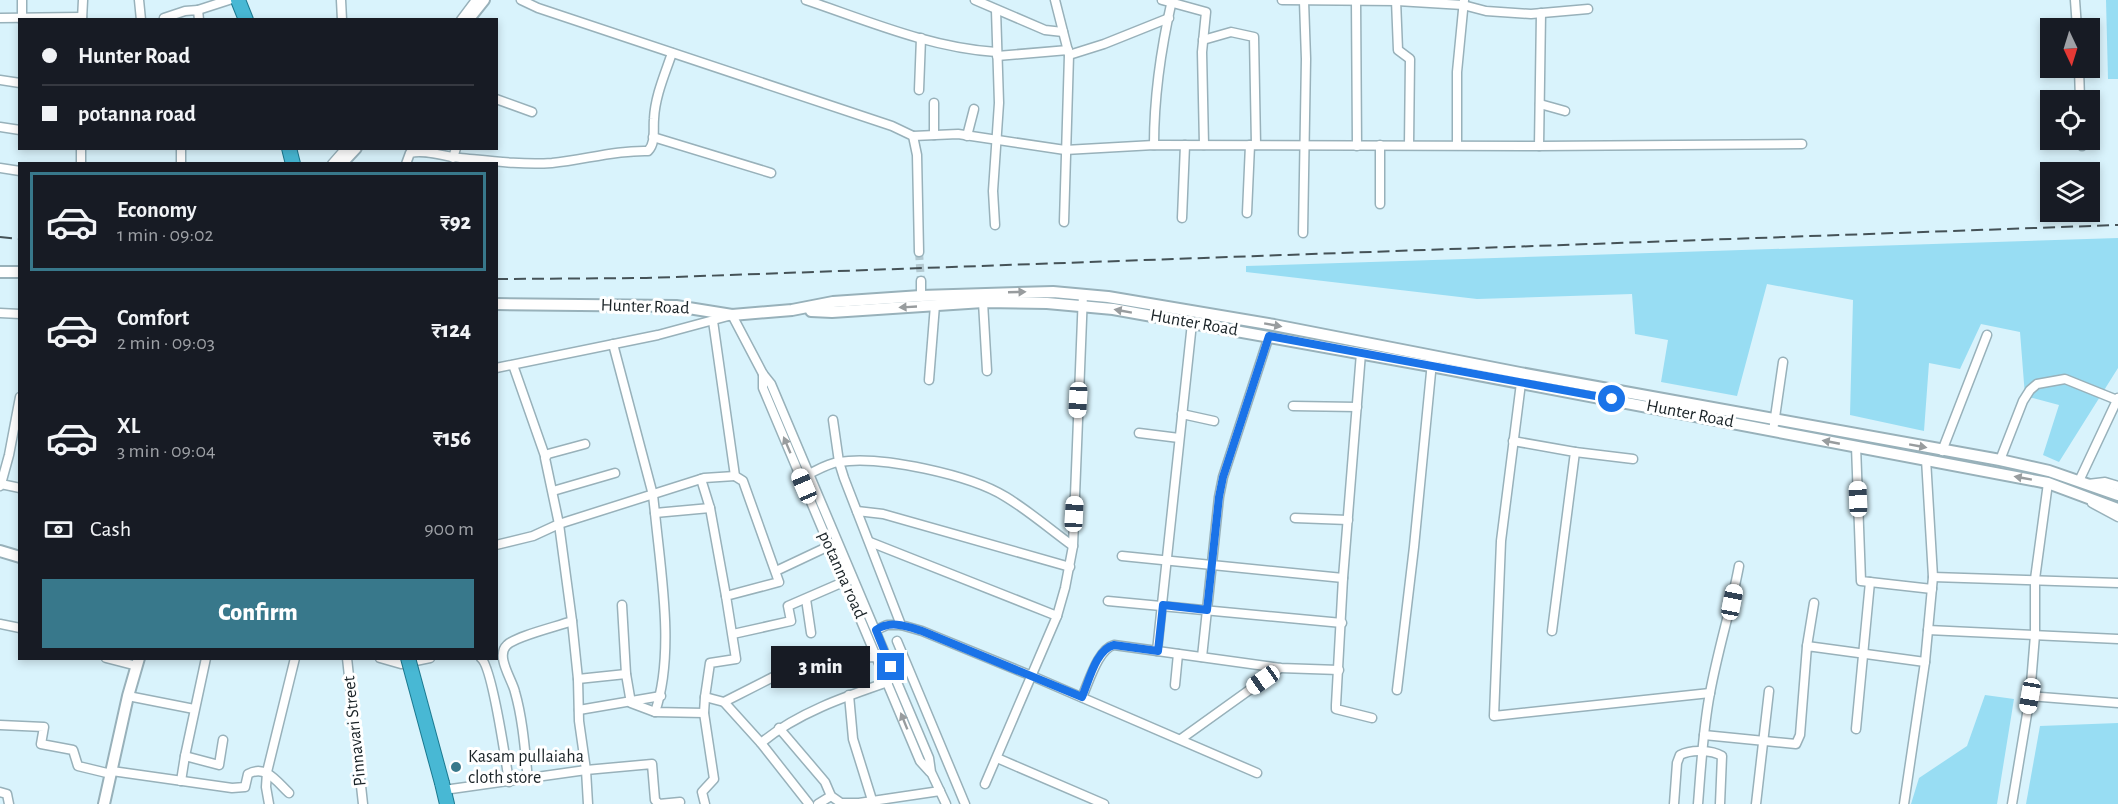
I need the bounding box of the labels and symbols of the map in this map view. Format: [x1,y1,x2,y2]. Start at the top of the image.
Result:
north arrow [2040,18,2100,78]
one-way arrow [1008,287,1027,297]
street label: Hunter Road [600,296,690,318]
one-way arrow [898,302,917,312]
one-way arrow [1114,306,1133,315]
street label: Hunter Road [1149,306,1239,340]
one-way arrow [1263,320,1282,329]
car [1068,382,1088,418]
route start [1598,385,1625,412]
street label: Hunter Road [1645,397,1735,431]
one-way arrow [782,435,792,453]
one-way arrow [1822,437,1841,446]
one-way arrow [1909,442,1928,451]
car [789,466,819,506]
one-way arrow [2013,474,2032,483]
car [1848,481,1868,517]
car [1064,496,1084,532]
street label: potanna road [815,528,869,622]
car [1720,583,1744,621]
callout: 3 min [771,646,870,688]
route end [877,653,904,680]
car [1243,662,1283,698]
street label: Pinnavari Street [340,675,370,787]
car [2018,677,2042,715]
one-way arrow [898,712,908,730]
place label: Kasam pullaiaha cloth store [468,748,584,787]
marker: Kasam pullaiaha cloth store [449,760,463,774]

